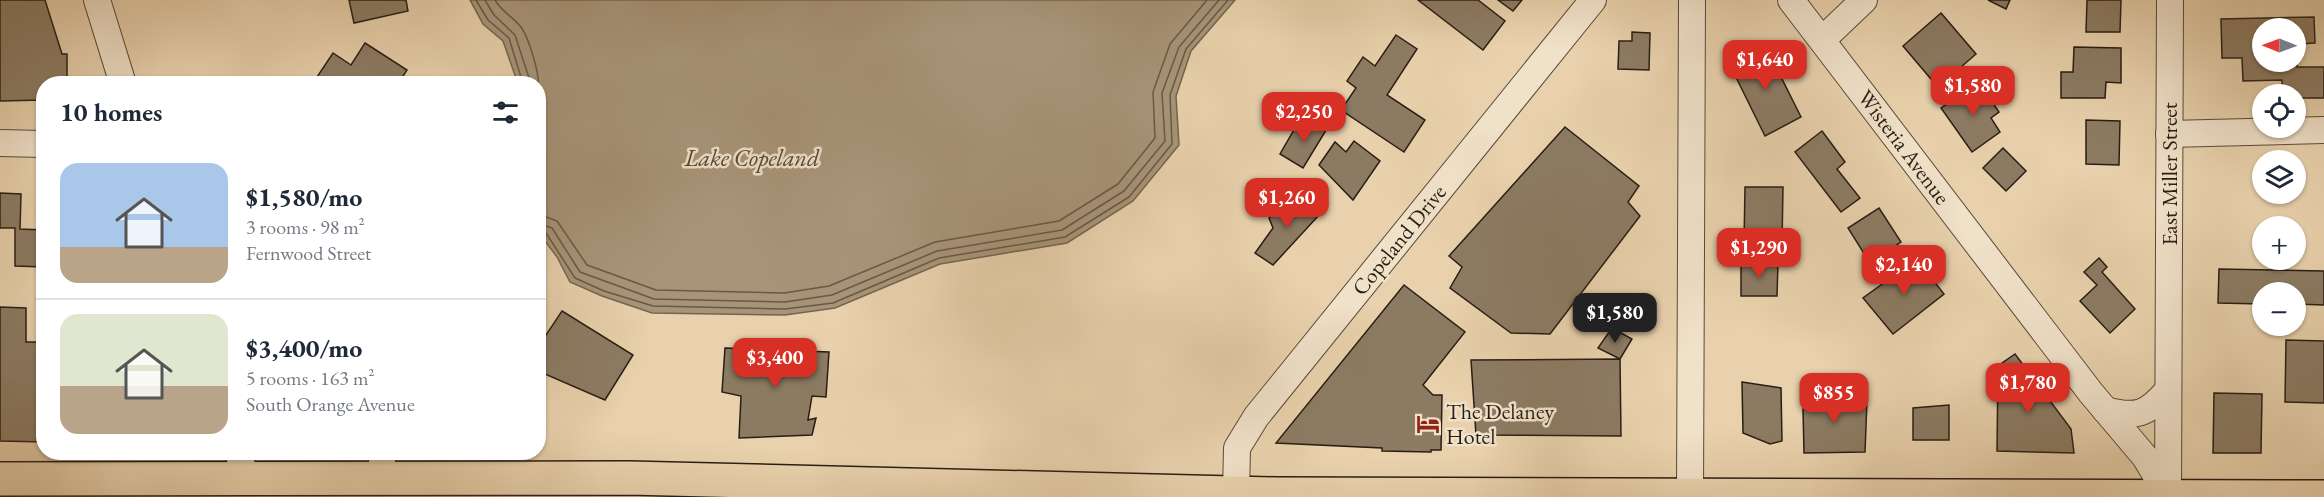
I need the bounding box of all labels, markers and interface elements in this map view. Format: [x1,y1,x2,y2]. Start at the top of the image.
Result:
north arrow [2252,18,2306,72]
map controls [2252,18,2306,336]
pin: $1,640 [1716,40,1814,91]
text: $1,640 [1737,46,1793,72]
pin: $1,580 [1924,66,2022,117]
text: $1,580 [1945,72,2001,98]
street label: Wisteria Avenue [1851,84,1957,211]
button: locate [2252,84,2306,138]
pin: $2,250 [1255,92,1353,143]
text: 10 homes [60,95,162,129]
icon: filters [489,96,522,129]
text: $2,250 [1276,98,1332,124]
street label: East Miller Street [2155,102,2184,246]
water label: Lake Copeland [684,142,820,173]
button: layers [2252,150,2306,204]
pin: $1,260 [1238,178,1336,229]
street label: Copeland Drive [1345,178,1453,301]
text: $1,580/mo [246,180,362,214]
text: $1,260 [1259,184,1315,210]
icon: home [108,187,180,259]
text: 3 rooms · 98 m² [246,214,365,240]
button: + [2252,216,2306,270]
pin: $1,290 [1710,228,1808,279]
text: $1,290 [1731,234,1787,260]
text: Fernwood Street [246,240,371,266]
pin: $2,140 [1855,245,1953,296]
text: $2,140 [1876,251,1932,277]
button: − [2252,282,2306,336]
pin: $1,580 [1566,293,1664,344]
text: $1,580 [1587,299,1643,325]
text: $3,400/mo [246,331,362,365]
icon: home [108,338,180,410]
pin: $3,400 [726,338,824,389]
text: $3,400 [747,344,803,370]
pin: $1,780 [1979,363,2077,414]
text: 5 rooms · 163 m² [246,365,374,391]
text: $1,780 [2000,369,2056,395]
pin: $855 [1798,373,1870,424]
text: $855 [1814,379,1854,405]
text: South Orange Avenue [246,391,415,417]
place label: The Delaney Hotel [1446,397,1554,451]
hotel icon: The Delaney Hotel [1415,411,1441,437]

